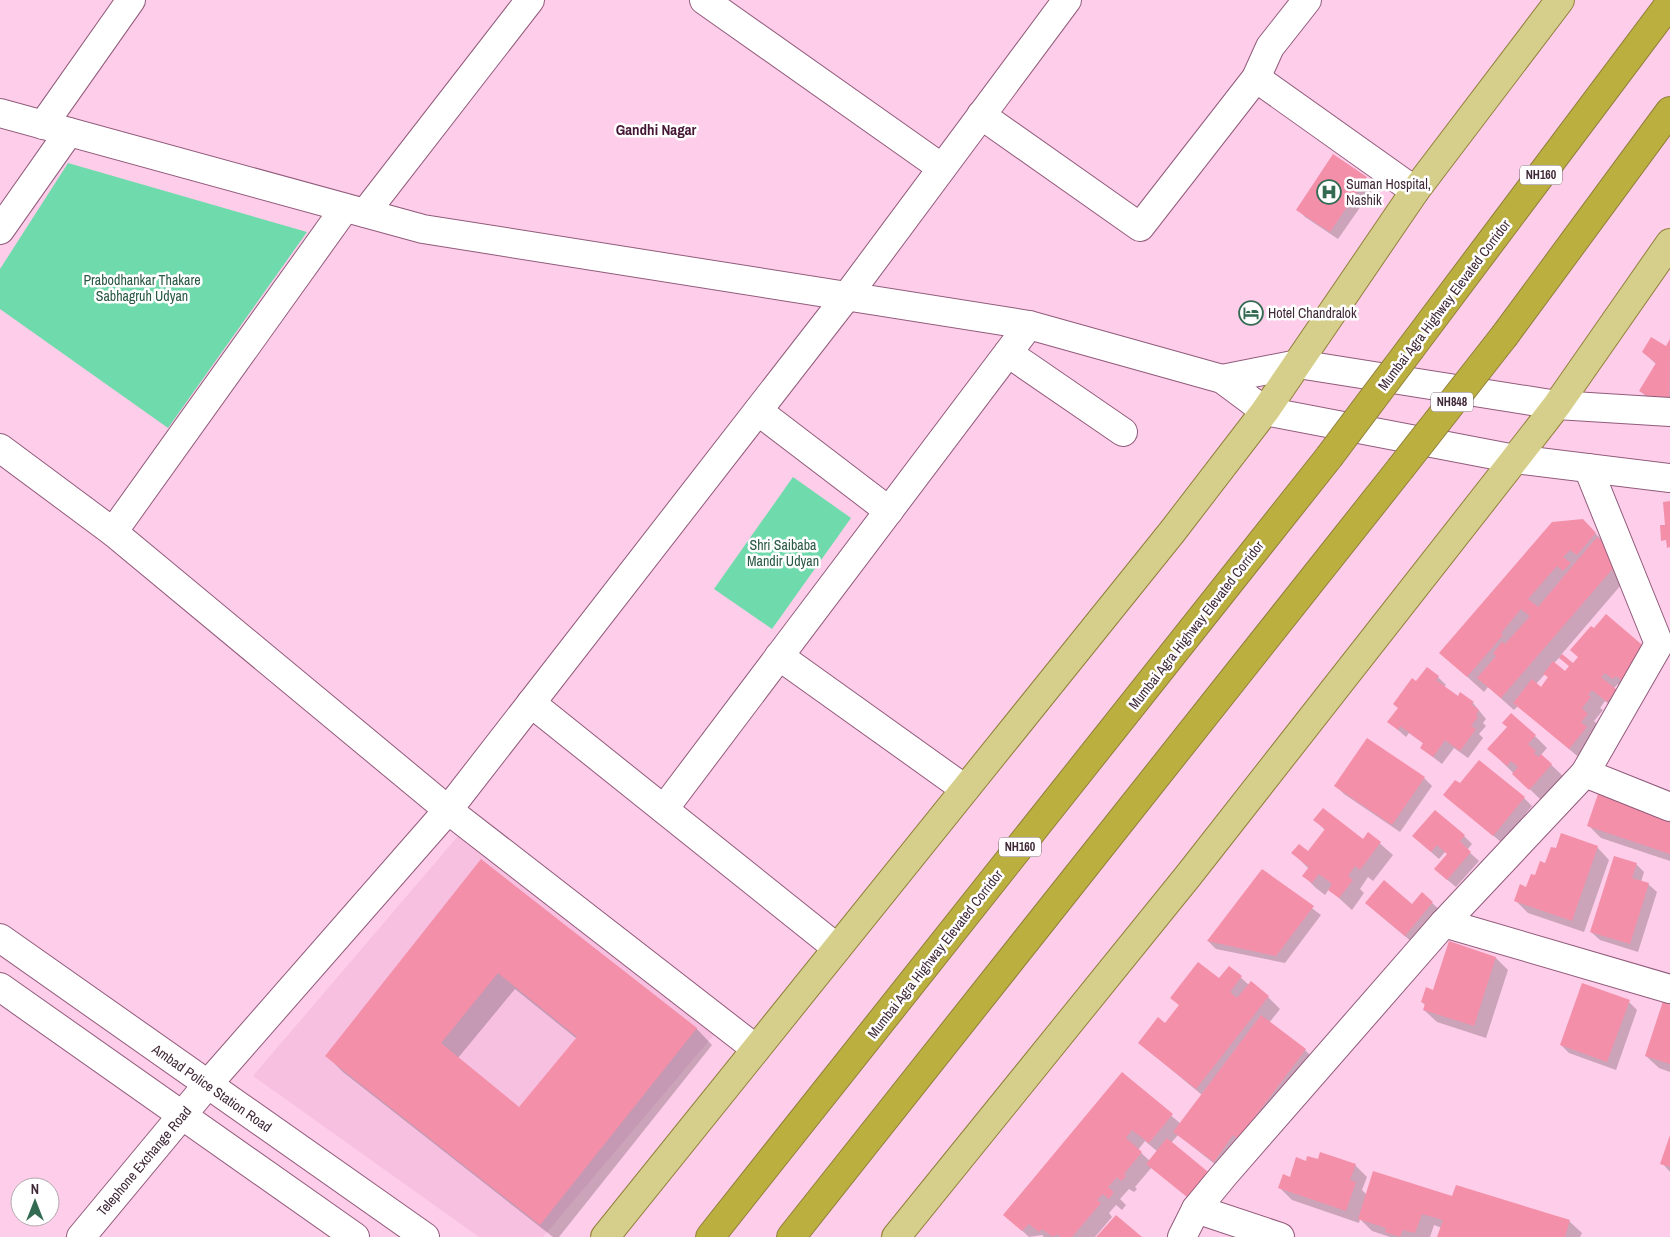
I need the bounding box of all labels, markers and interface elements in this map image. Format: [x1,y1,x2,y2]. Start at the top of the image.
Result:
district label: Gandhi Nagar [616,119,697,140]
road number: NH160 [1520,166,1562,184]
place label: Suman Hospital, Nashik [1346,175,1431,209]
hospital icon: Suman Hospital, Nashik [1316,179,1342,205]
street label: Mumbai Agra Highway Elevated Corridor [1374,216,1514,394]
park label: Prabodhankar Thakare Sabhagruh Udyan [83,271,201,305]
hotel icon: Hotel Chandralok [1238,300,1264,326]
place label: Hotel Chandralok [1268,304,1357,322]
road number: NH848 [1431,392,1473,412]
park label: Shri Saibaba Mandir Udyan [747,536,819,570]
street label: Mumbai Agra Highway Elevated Corridor [1124,537,1268,713]
road number: NH160 [999,838,1041,856]
street label: Mumbai Agra Highway Elevated Corridor [863,866,1007,1042]
street label: Ambad Police Station Road [148,1039,275,1136]
street label: Telephone Exchange Road [93,1102,195,1220]
north arrow [10,1177,60,1227]
text: N [31,1180,39,1198]

